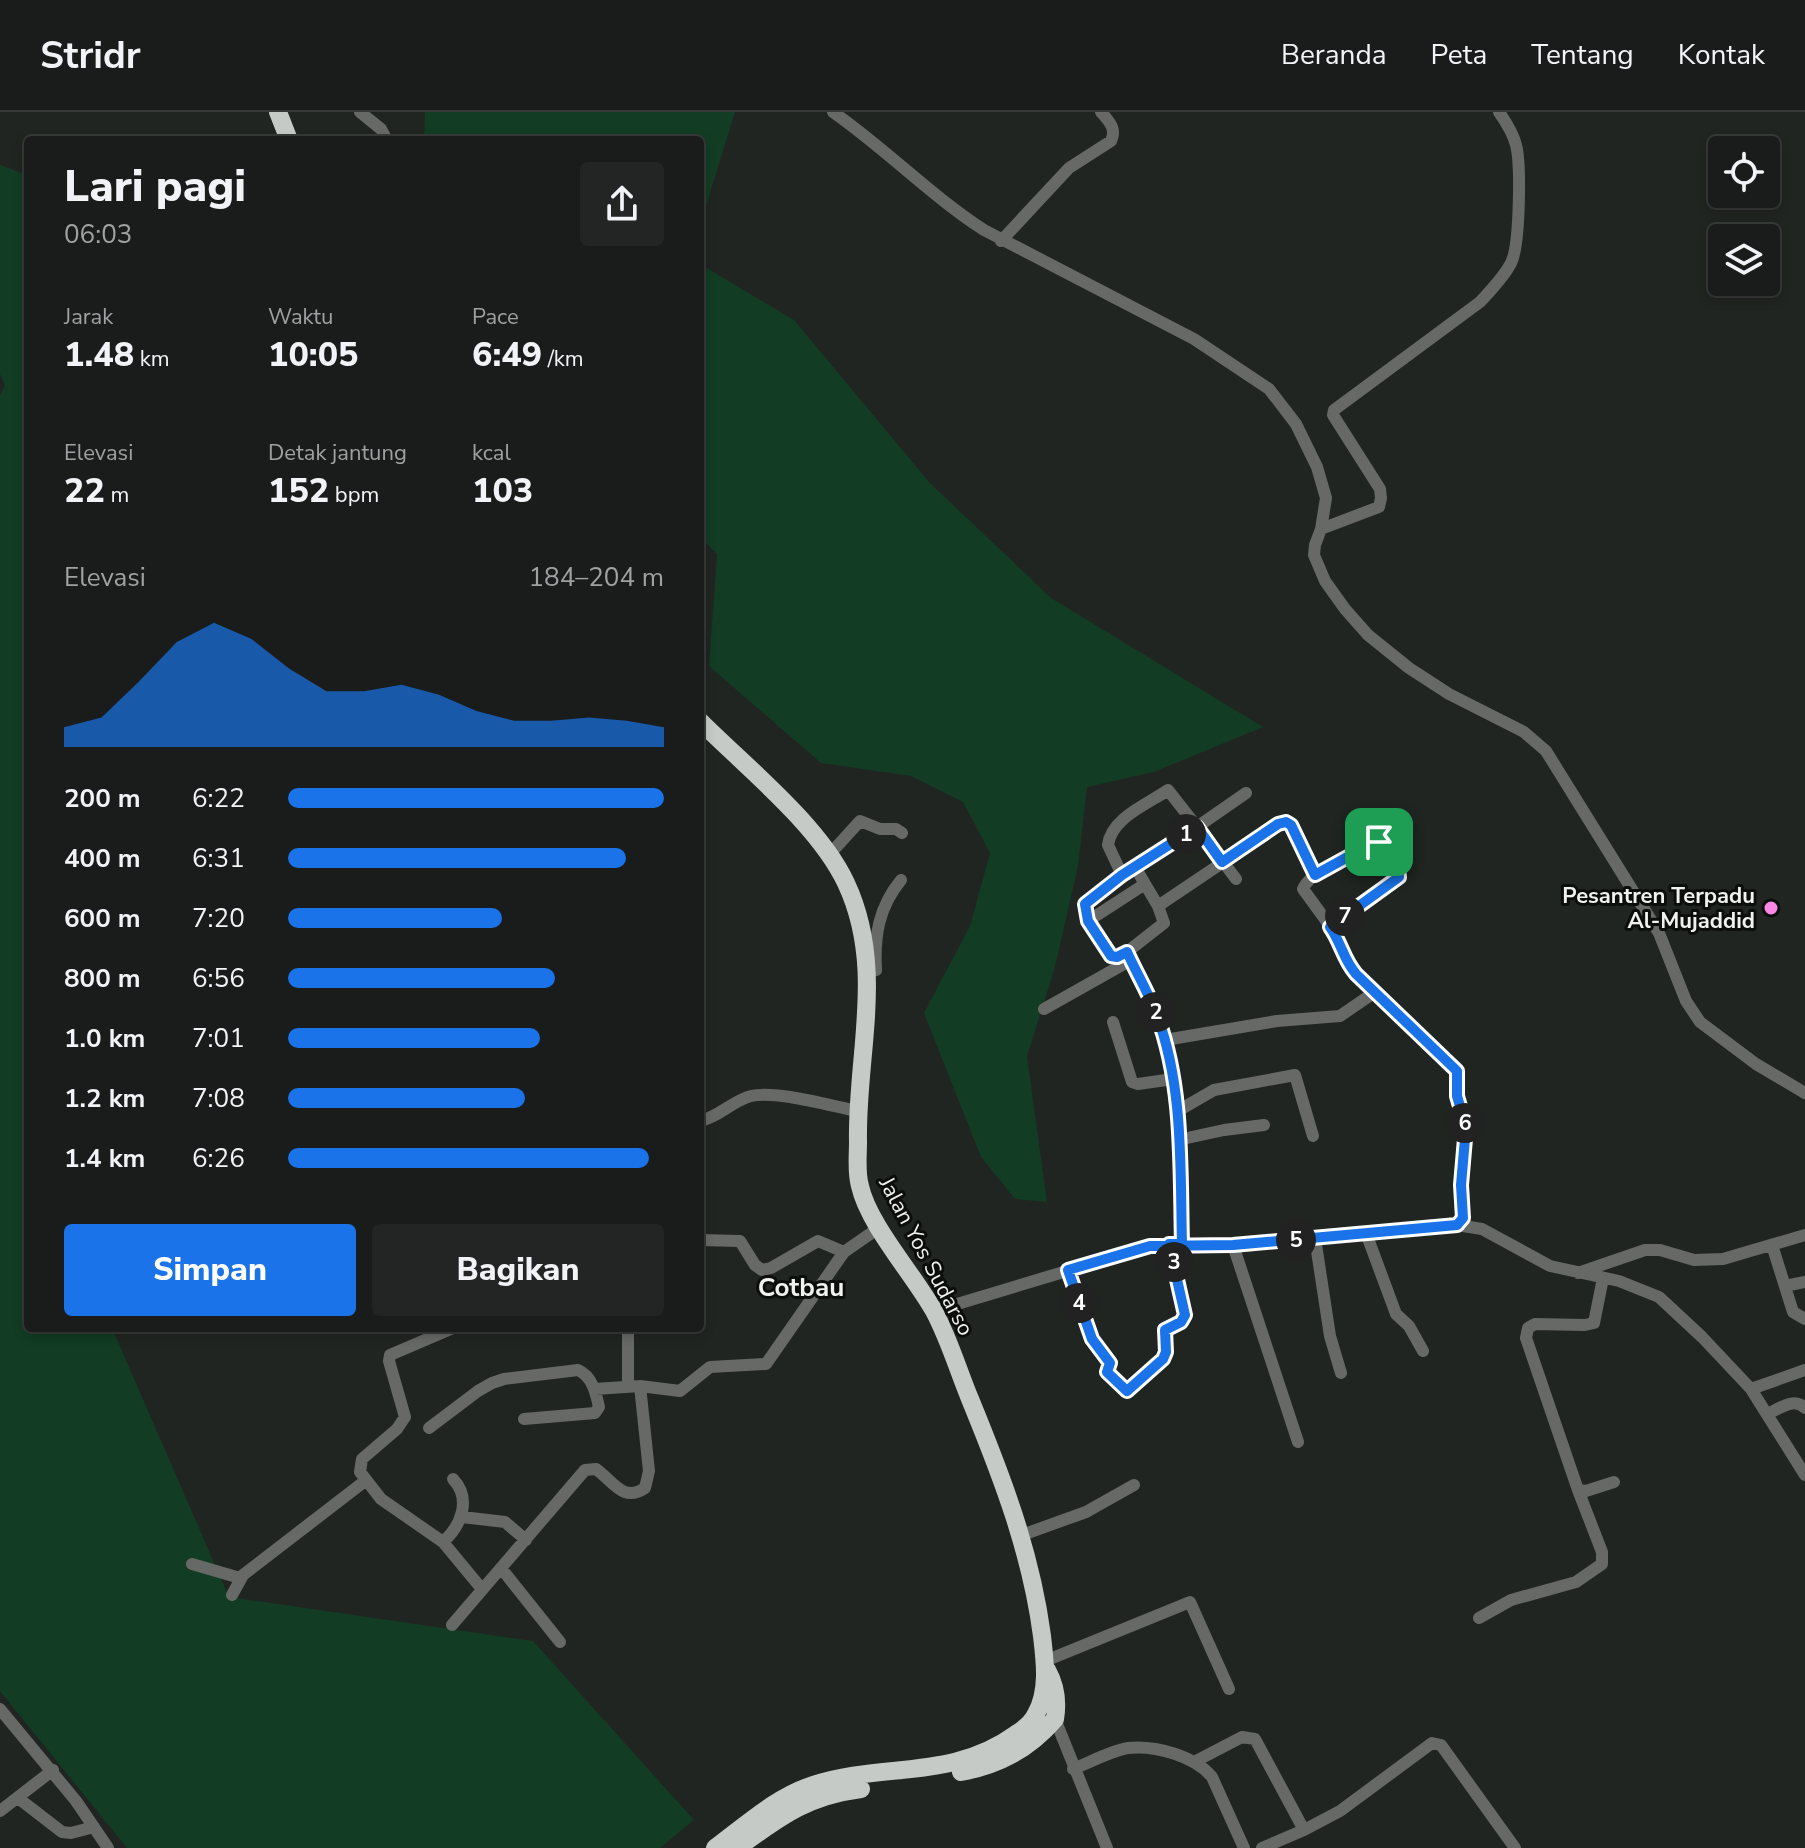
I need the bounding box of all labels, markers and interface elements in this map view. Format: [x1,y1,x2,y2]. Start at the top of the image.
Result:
text: Stridr [40,30,141,81]
text: Beranda [1281,36,1387,74]
text: Peta [1431,36,1487,74]
text: Tentang [1531,36,1634,74]
text: Kontak [1678,36,1765,74]
map controls [1708,136,1780,296]
button: locate [1708,136,1780,208]
text: Lari pagi [64,157,246,217]
button: share [580,162,664,246]
text: 06:03 [64,217,132,252]
button: layers [1708,224,1780,296]
text: Jarak [64,302,113,332]
text: Waktu [268,302,333,332]
text: Pace [472,302,519,332]
text: 1.48 [64,332,134,378]
text: 10:05 [268,332,358,378]
text: 6:49 [472,332,542,378]
text: km [134,344,170,374]
text: /km [542,344,584,374]
text: Elevasi [64,438,133,468]
text: Detak jantung [268,438,407,468]
text: kcal [472,438,511,468]
text: 22 [64,468,105,514]
text: 152 [268,468,329,514]
text: 103 [472,468,533,514]
text: m [105,480,129,510]
text: bpm [329,480,379,510]
text: Elevasi [64,560,146,595]
text: 184–204 m [528,560,664,595]
text: 200 m [64,781,141,816]
text: 6:22 [192,781,245,816]
pin [1345,808,1413,876]
pin: 1 [1166,814,1206,854]
text: 1 [1179,819,1193,849]
icon: arrive [1357,820,1401,864]
text: 400 m [64,841,141,876]
text: 6:31 [192,841,245,876]
place label: Pesantren Terpadu Al-Mujaddid [1562,881,1755,936]
pin: 7 [1325,896,1365,936]
marker: Pesantren Terpadu Al-Mujaddid [1762,899,1780,917]
text: 600 m [64,901,141,936]
text: 7:20 [192,901,245,936]
text: 7 [1338,901,1352,931]
text: 800 m [64,961,141,996]
text: 6:56 [192,961,245,996]
pin: 2 [1136,992,1176,1032]
text: 2 [1149,997,1163,1027]
text: 1.0 km [64,1021,145,1056]
text: 7:01 [192,1021,245,1056]
text: 1.2 km [64,1081,145,1116]
text: 7:08 [192,1081,245,1116]
pin: 6 [1445,1103,1485,1143]
text: 6 [1458,1108,1472,1138]
text: 1.4 km [64,1141,145,1176]
text: 6:26 [192,1141,245,1176]
street label: Jalan Yos Sudarso [871,1171,981,1341]
pin: 5 [1276,1220,1316,1260]
button: Simpan [64,1224,356,1316]
button: Bagikan [372,1224,664,1316]
text: 5 [1289,1225,1303,1255]
pin: 3 [1154,1242,1194,1282]
text: 3 [1167,1247,1181,1277]
district label: Cotbau [758,1270,844,1305]
pin: 4 [1059,1283,1099,1323]
text: 4 [1072,1288,1086,1318]

